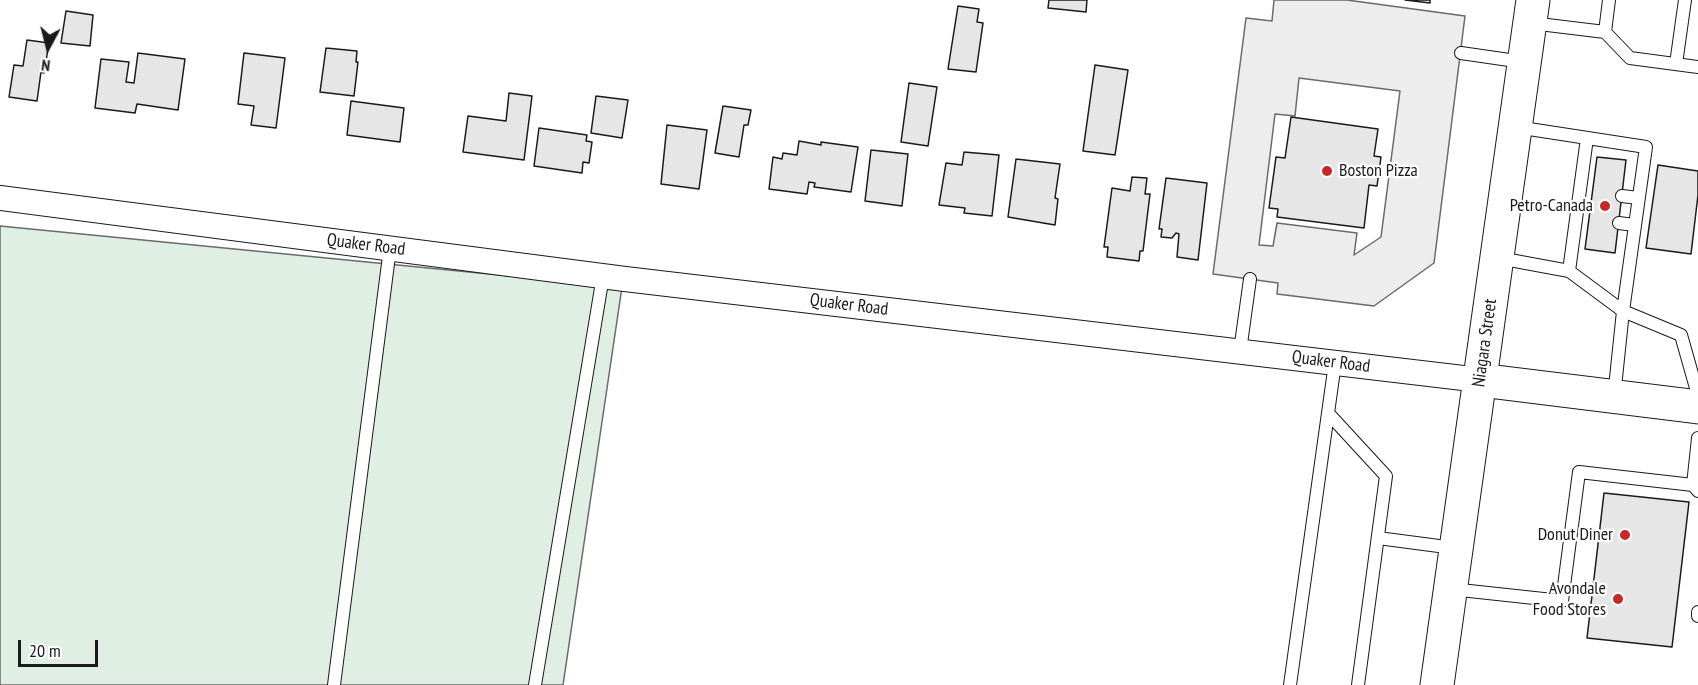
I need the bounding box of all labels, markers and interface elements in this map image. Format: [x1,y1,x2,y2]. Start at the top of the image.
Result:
north arrow [18,18,78,78]
text: N [40,55,51,76]
place label: Boston Pizza [1339,160,1418,182]
marker: Boston Pizza [1320,164,1334,178]
place label: Petro-Canada [1510,195,1593,217]
marker: Petro-Canada [1598,199,1612,213]
street label: Quaker Road [326,229,406,261]
street label: Quaker Road [809,289,889,321]
street label: Niagara Street [1468,297,1502,389]
street label: Quaker Road [1291,346,1371,378]
place label: Donut Diner [1538,524,1613,546]
marker: Donut Diner [1618,528,1632,542]
place label: Avondale Food Stores [1533,578,1606,620]
marker: Avondale Food Stores [1611,592,1625,606]
scale bar [21,628,100,666]
text: 20 m [29,639,61,662]

